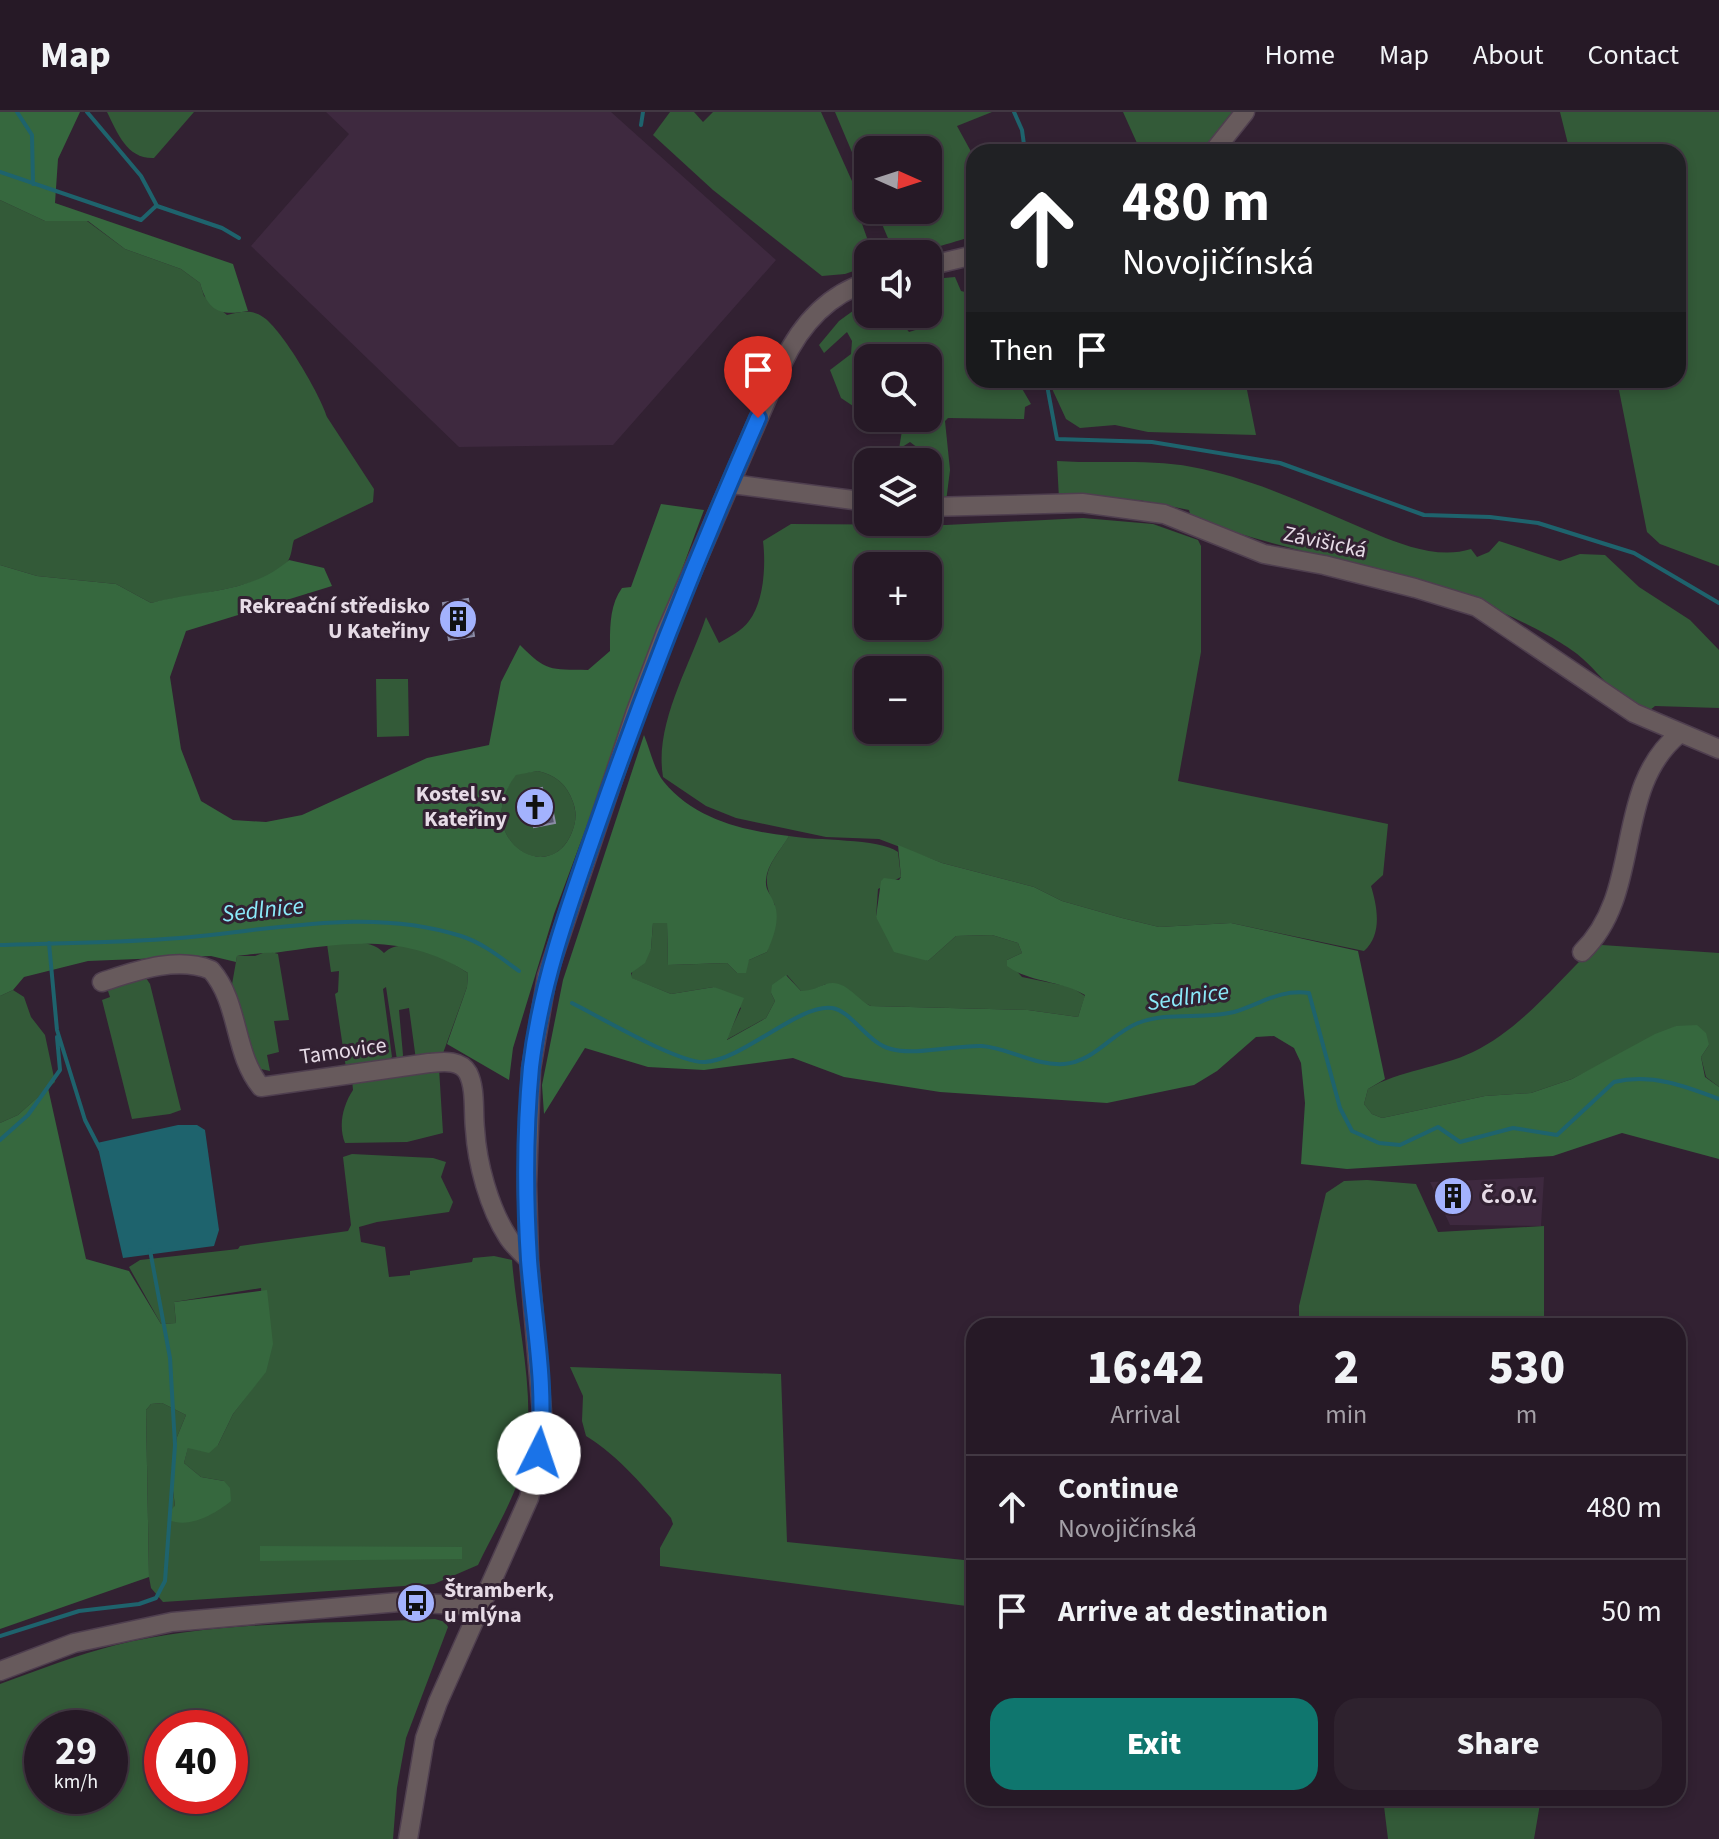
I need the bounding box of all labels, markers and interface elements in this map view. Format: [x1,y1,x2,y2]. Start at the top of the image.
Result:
text: Map [40,28,111,82]
text: Home [1264,35,1335,75]
text: Map [1379,35,1429,75]
text: About [1473,35,1544,75]
text: Contact [1588,35,1679,75]
north arrow [854,136,942,224]
map controls [854,136,942,744]
text: 480 m [1122,163,1270,242]
icon: ahead [990,176,1094,280]
text: Novojičínská [1122,237,1314,288]
button: sound [854,240,942,328]
icon: arrive [1070,328,1114,372]
text: Then [990,329,1054,372]
pin [724,336,792,418]
button: search [854,344,942,432]
icon: arrive [736,348,780,392]
button: layers [854,448,942,536]
street label: Závišická [1280,518,1370,566]
button: + [854,552,942,640]
place label: Rekreační středisko U Kateřiny [239,590,431,647]
building icon: Rekreační středisko U Kateřiny [437,598,479,640]
button: − [854,656,942,744]
place label: Kostel sv. Kateřiny [416,778,508,835]
church icon: Kostel sv. Kateřiny [514,786,556,828]
water label: Sedlnice [220,888,306,932]
water label: Sedlnice [1145,974,1231,1020]
street label: Tamovice [297,1029,389,1073]
building icon: Č.O.V. [1432,1175,1474,1217]
place label: Č.O.V. [1481,1180,1538,1212]
text: 16:42 [1087,1334,1204,1402]
text: 2 [1333,1334,1359,1402]
text: 530 [1488,1334,1565,1402]
text: Arrival [1111,1396,1181,1433]
text: min [1325,1396,1367,1433]
text: m [1516,1396,1537,1433]
position arrow [497,1411,581,1495]
text: Continue [1058,1467,1179,1510]
icon: ahead [990,1485,1034,1529]
text: 480 m [1586,1486,1662,1529]
text: Novojičínská [1058,1510,1197,1547]
place label: Štramberk, u mlýna [444,1574,554,1631]
bus stop icon: Štramberk, u mlýna [395,1582,437,1624]
icon: arrive [990,1589,1034,1633]
text: Arrive at destination [1058,1590,1328,1633]
text: 50 m [1601,1590,1662,1633]
button: Exit [990,1698,1318,1790]
button: Share [1334,1698,1662,1790]
speed limit sign: 40 [144,1710,248,1814]
text: 29 [55,1723,97,1780]
text: km/h [54,1768,98,1796]

